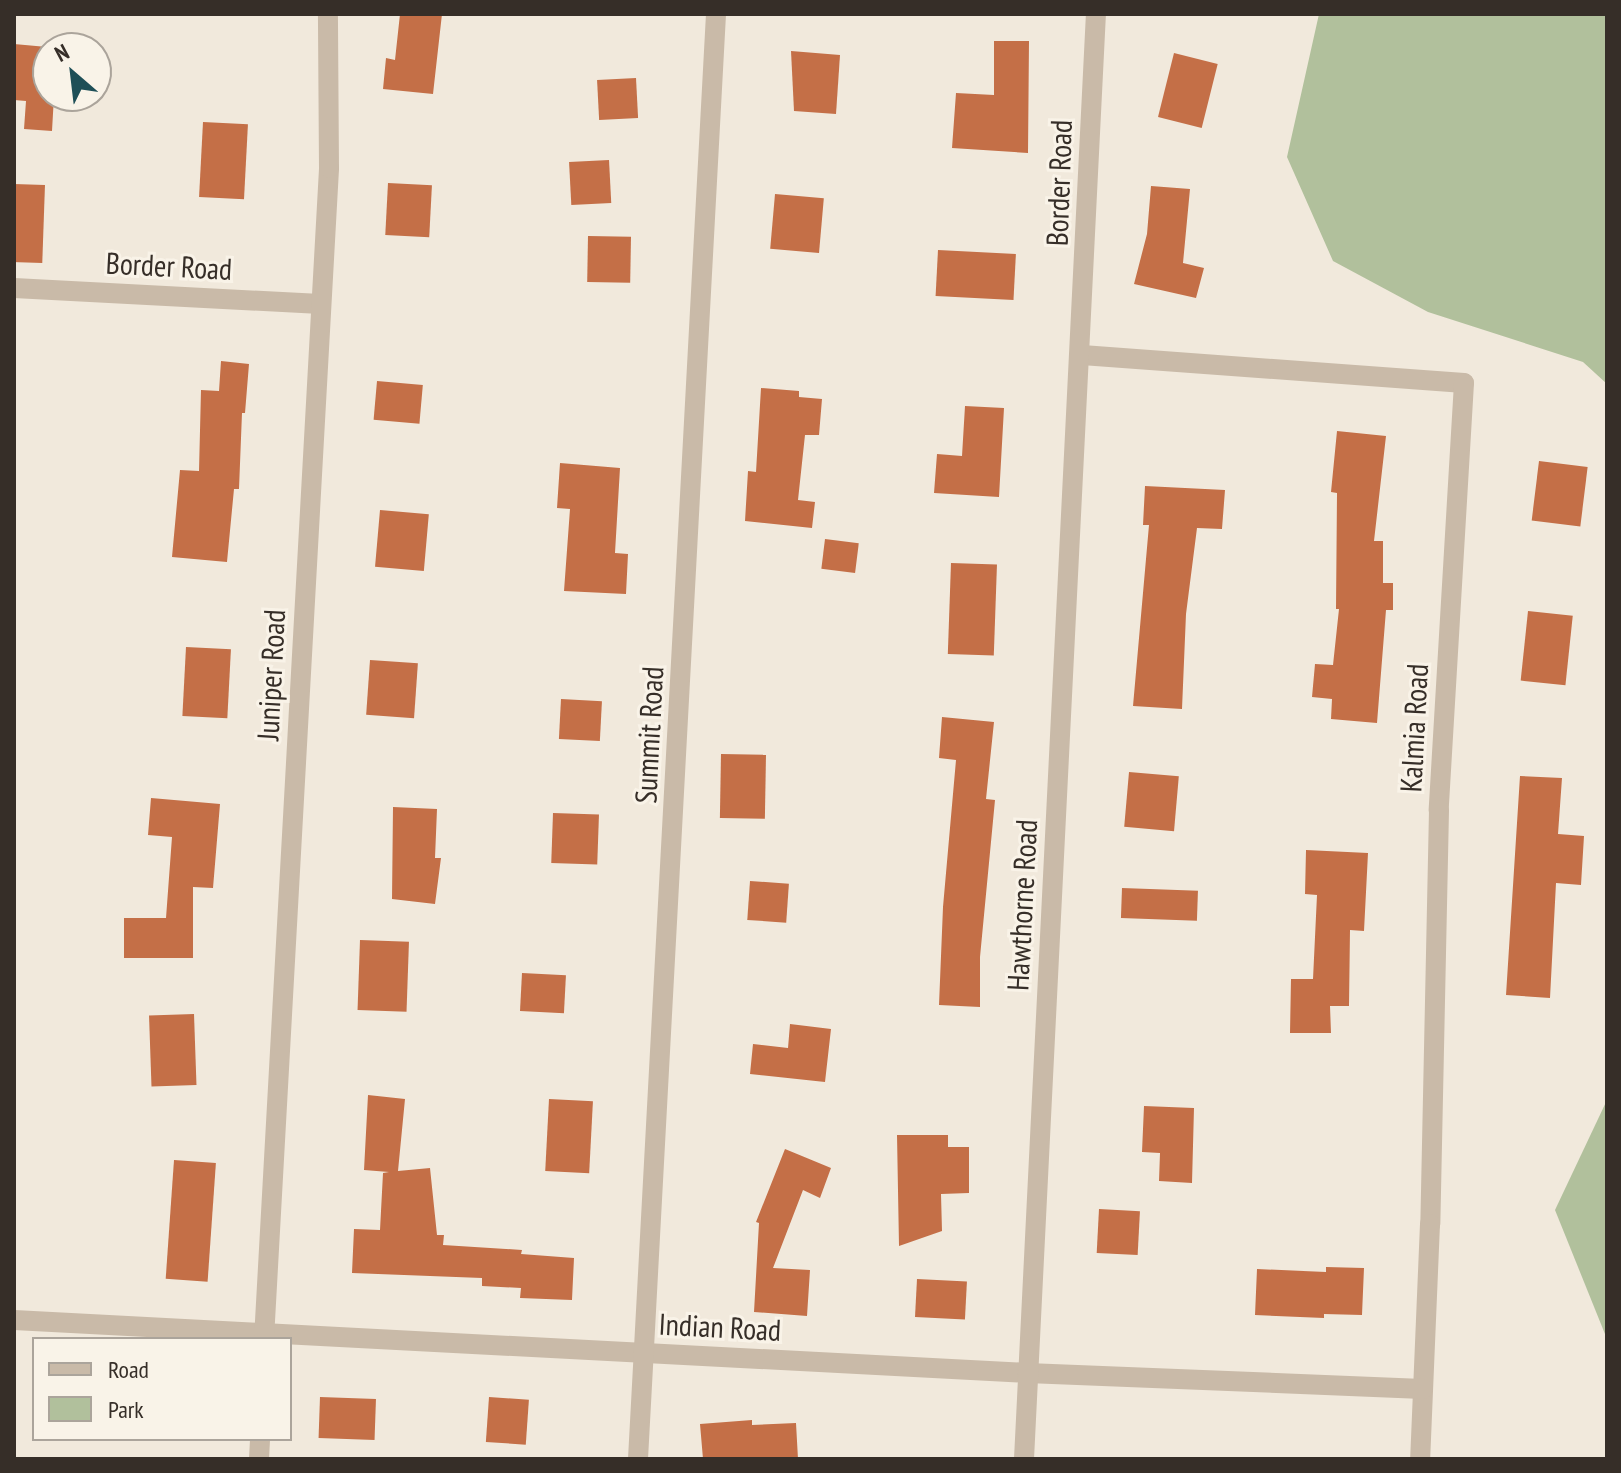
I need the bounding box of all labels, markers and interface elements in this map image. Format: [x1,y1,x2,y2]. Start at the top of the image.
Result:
north arrow [32,32,112,112]
text: N [50,37,73,68]
street label: Border Road [1039,119,1079,247]
street label: Border Road [105,245,233,287]
street label: Juniper Road [250,609,292,741]
street label: Kalmia Road [1393,663,1435,793]
street label: Summit Road [627,666,671,804]
street label: Hawthorne Road [1000,818,1044,992]
street label: Indian Road [658,1306,782,1348]
legend [32,1337,292,1441]
text: Road [108,1354,149,1385]
text: Park [108,1394,144,1425]

